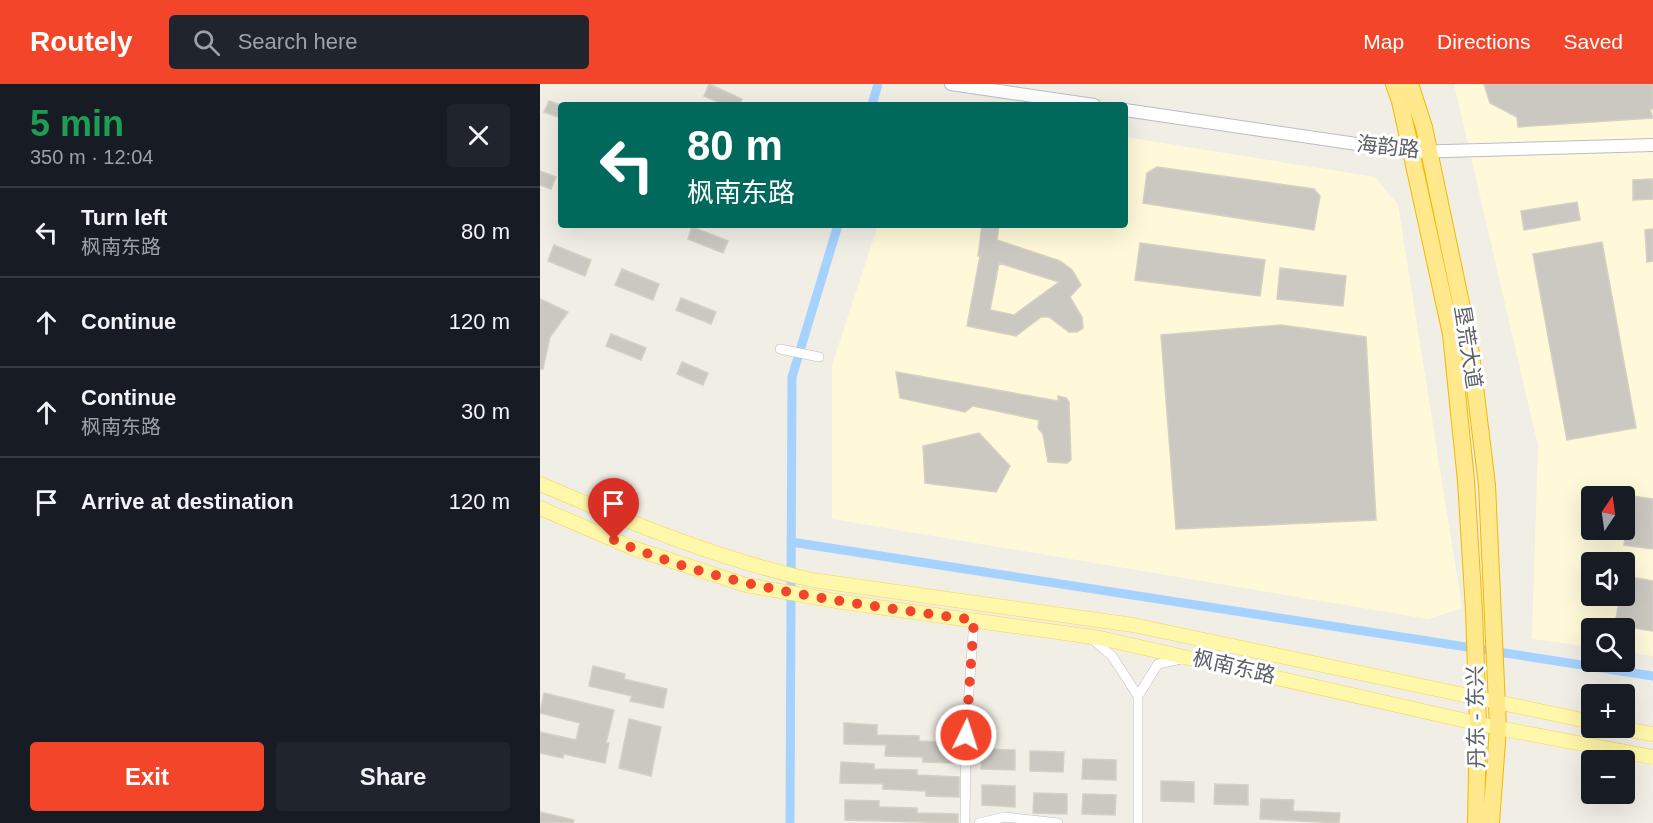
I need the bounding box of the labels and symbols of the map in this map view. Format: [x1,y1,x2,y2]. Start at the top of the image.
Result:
street label: 海韵路 [1356,132,1421,161]
street label: 垦荒大道 [1451,304,1486,390]
pin [588,478,639,540]
north arrow [1581,486,1635,540]
street label: 枫南东路 [1191,646,1278,687]
street label: 丹东 - 东兴 [1463,665,1488,769]
position arrow [934,703,998,767]

